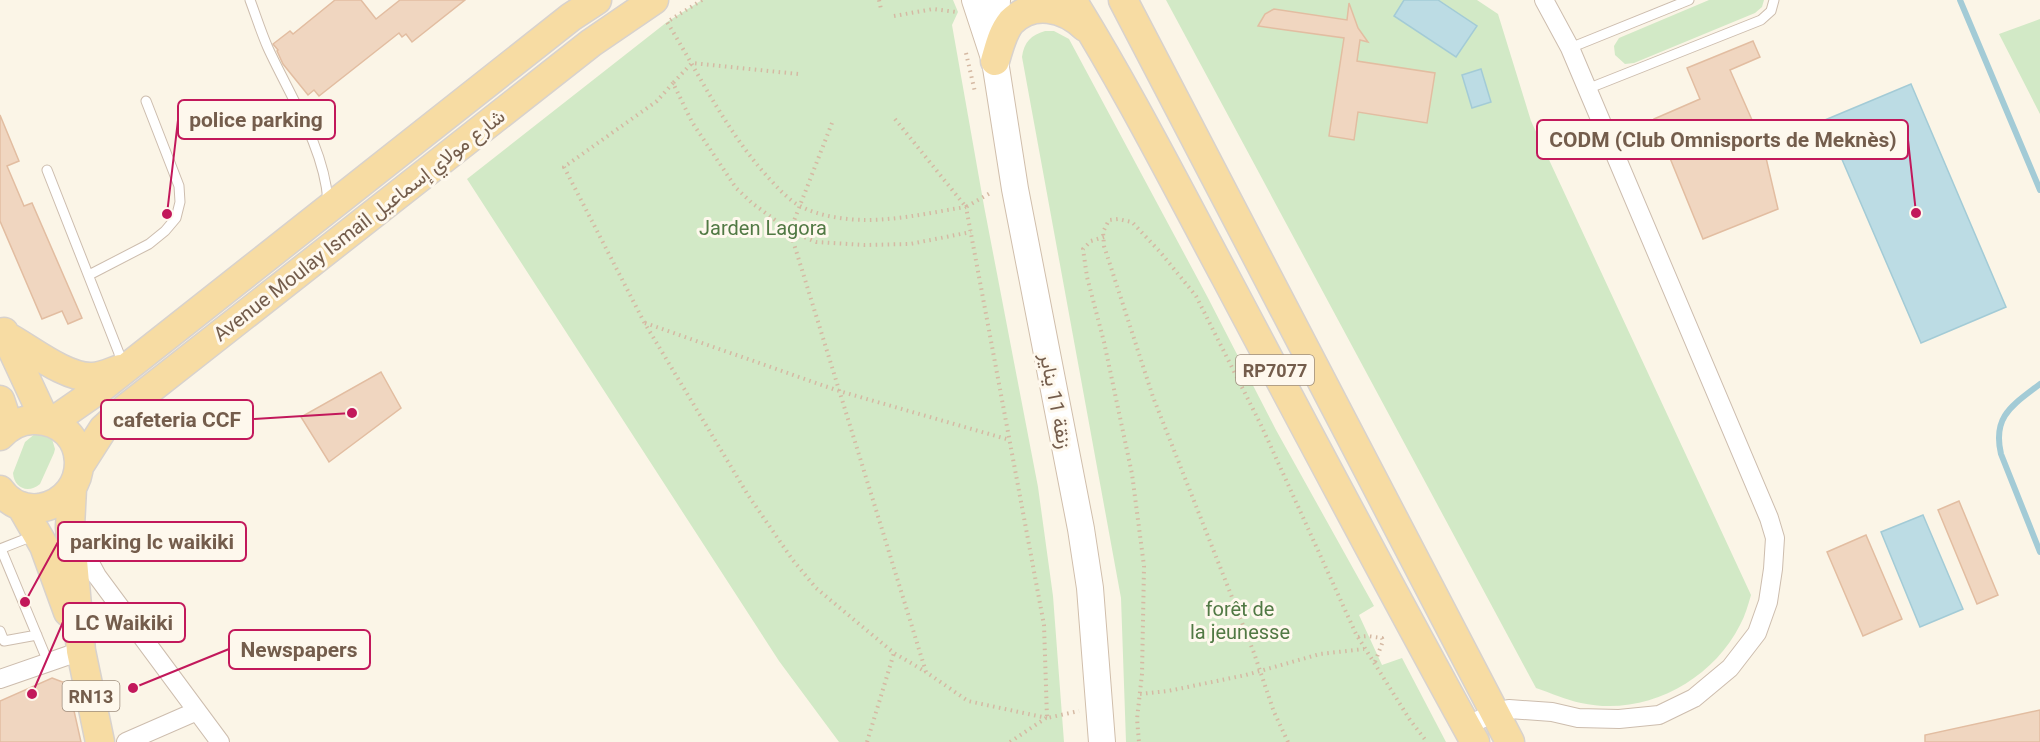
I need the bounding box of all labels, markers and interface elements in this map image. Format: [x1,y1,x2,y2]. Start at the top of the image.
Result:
callout: police parking [178,100,335,139]
street label: Avenue Moulay Ismail شارع مولاي إسماعيل [209,104,513,350]
text: police parking [189,108,323,132]
callout: CODM (Club Omnisports de Meknès) [1537,120,1908,159]
text: CODM (Club Omnisports de Meknès) [1549,128,1897,152]
park label: Jarden Lagora [699,216,827,240]
street label: زنقة 11 يناير [1034,350,1077,451]
road number: RP7077 [1236,355,1314,385]
callout: cafeteria CCF [101,400,253,439]
text: cafeteria CCF [113,408,241,432]
callout: parking lc waikiki [58,522,246,561]
text: parking lc waikiki [70,530,234,554]
park label: forêt de la jeunesse [1190,597,1290,644]
callout: LC Waikiki [63,603,185,642]
text: LC Waikiki [75,611,173,635]
callout: Newspapers [229,630,370,669]
text: Newspapers [240,638,358,662]
road number: RN13 [62,681,119,711]

